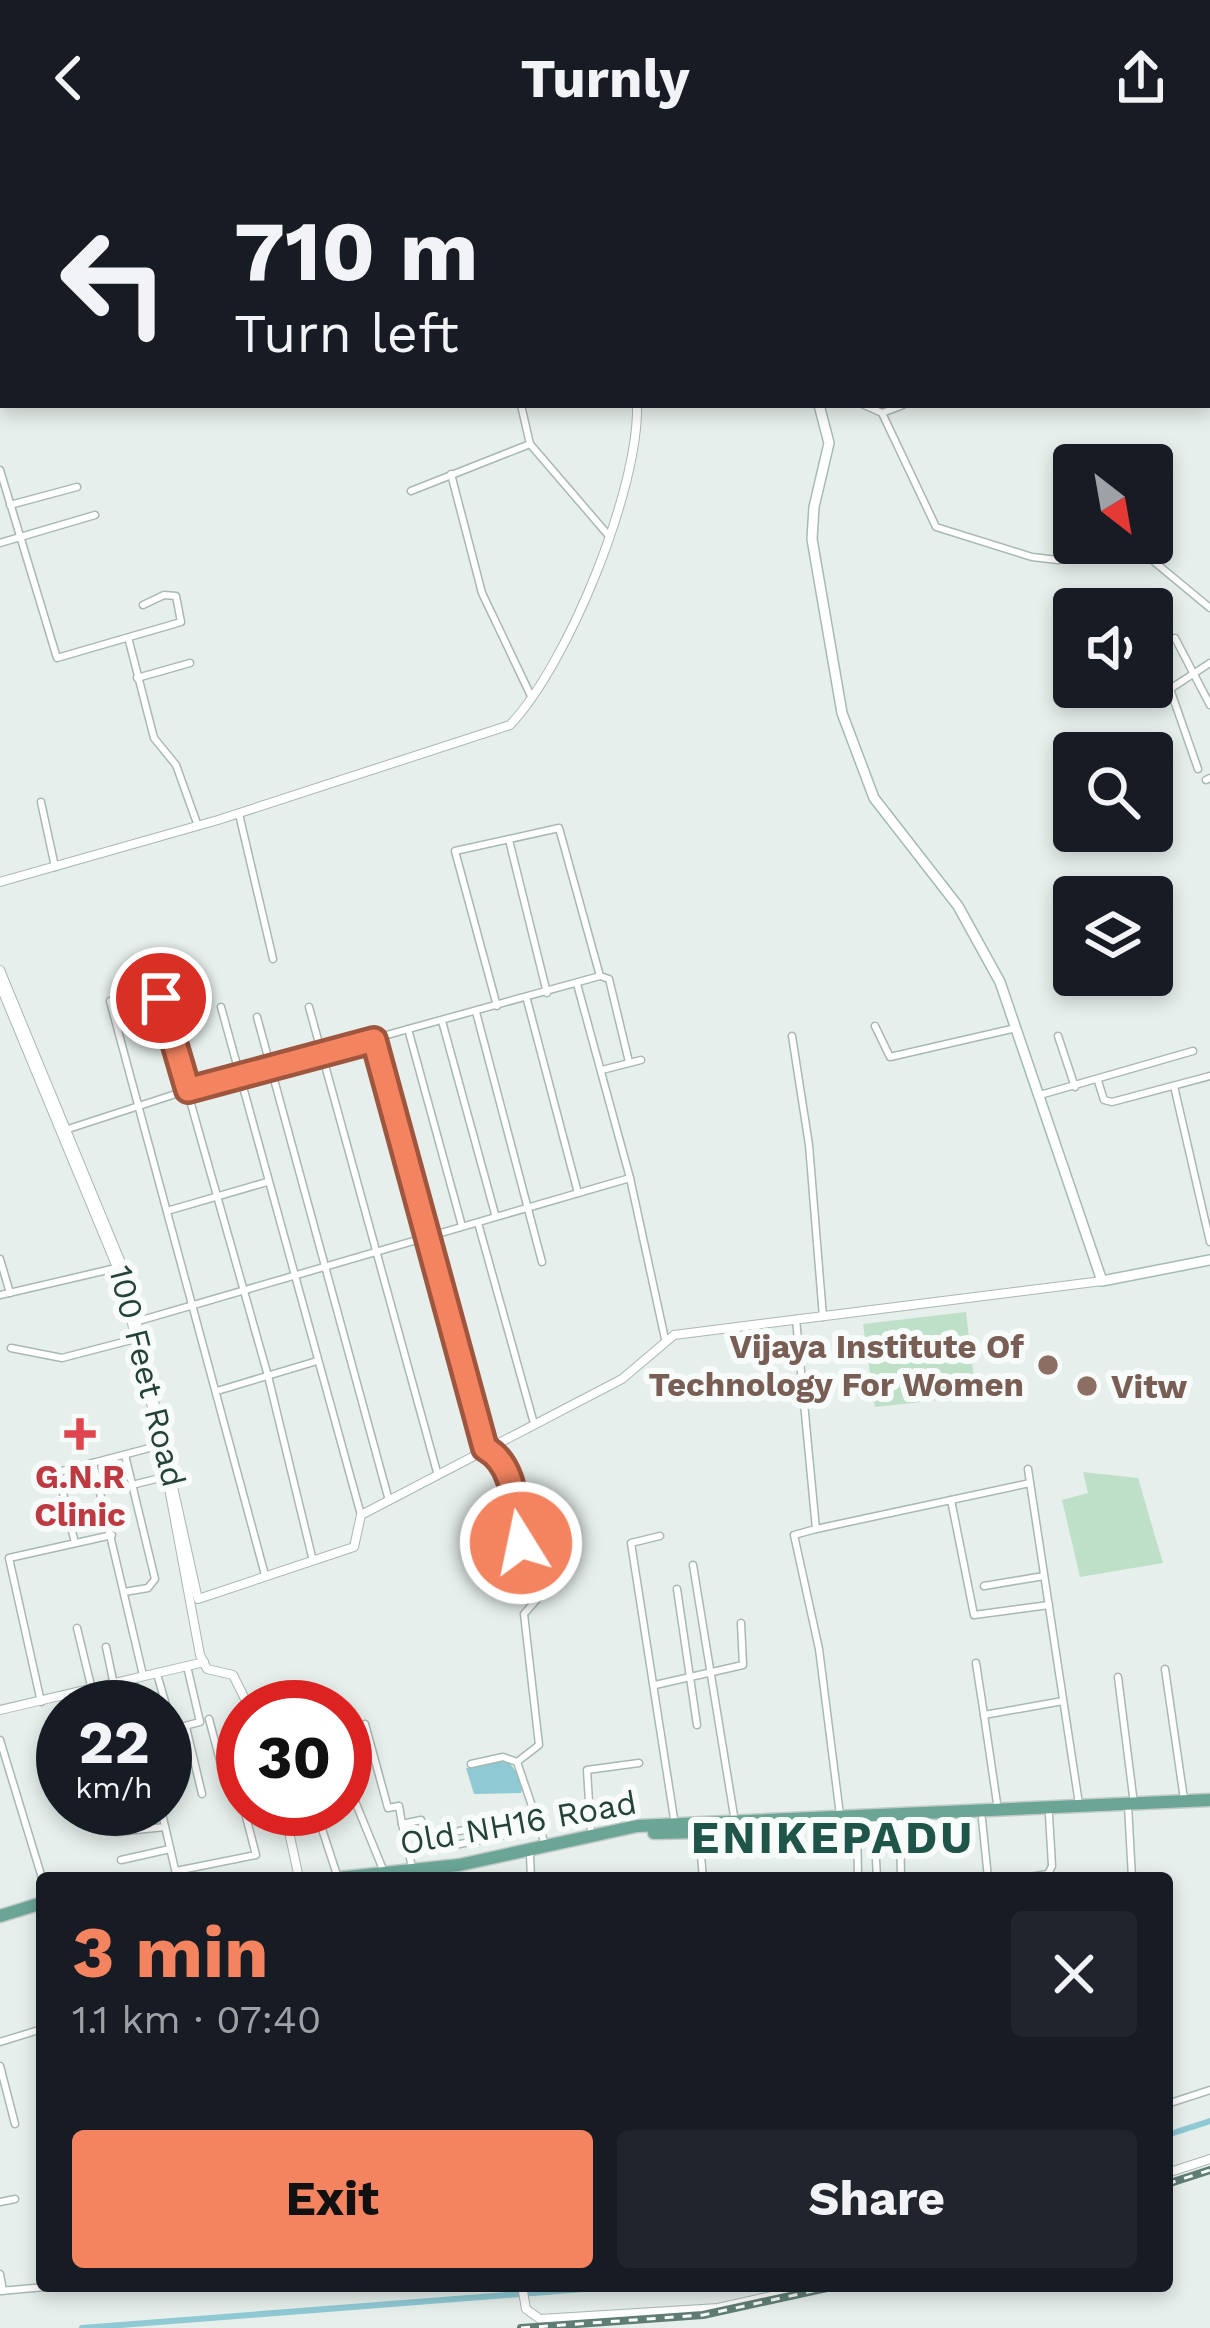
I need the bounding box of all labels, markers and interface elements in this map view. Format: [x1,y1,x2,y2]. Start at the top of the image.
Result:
icon: back [36,45,102,111]
icon: share [1108,45,1174,111]
text: Turnly [520,47,690,110]
text: 710 m [234,202,478,300]
icon: left [36,204,192,360]
text: Turn left [234,302,459,365]
north arrow [1053,444,1173,564]
map controls [1053,444,1173,996]
button: sound [1053,588,1173,708]
button: search [1053,732,1173,852]
button: layers [1053,876,1173,996]
pin [110,947,212,1049]
icon: arrive [128,965,194,1031]
street label: 100 Feet Road [101,1261,194,1491]
place label: Vijaya Institute Of Technology For Women [648,1327,1024,1404]
marker: Vijaya Institute Of Technology For Women [1035,1352,1061,1378]
place label: Vitw [1111,1367,1188,1406]
marker: Vitw [1074,1373,1100,1399]
marker: G.N.R Clinic [64,1418,96,1450]
place label: G.N.R Clinic [34,1457,126,1534]
position arrow [458,1480,584,1606]
speed limit sign: 30 [216,1680,372,1836]
text: 22 [78,1707,150,1778]
text: km/h [75,1770,153,1805]
street label: Old NH16 Road [397,1782,640,1863]
district label: ENIKEPADU [691,1811,975,1864]
text: 3 min [72,1910,269,1994]
button: close [1011,1911,1137,2037]
text: 1.1 km · 07:40 [72,1997,321,2042]
button: Exit [72,2130,593,2268]
button: Share [617,2130,1137,2268]

